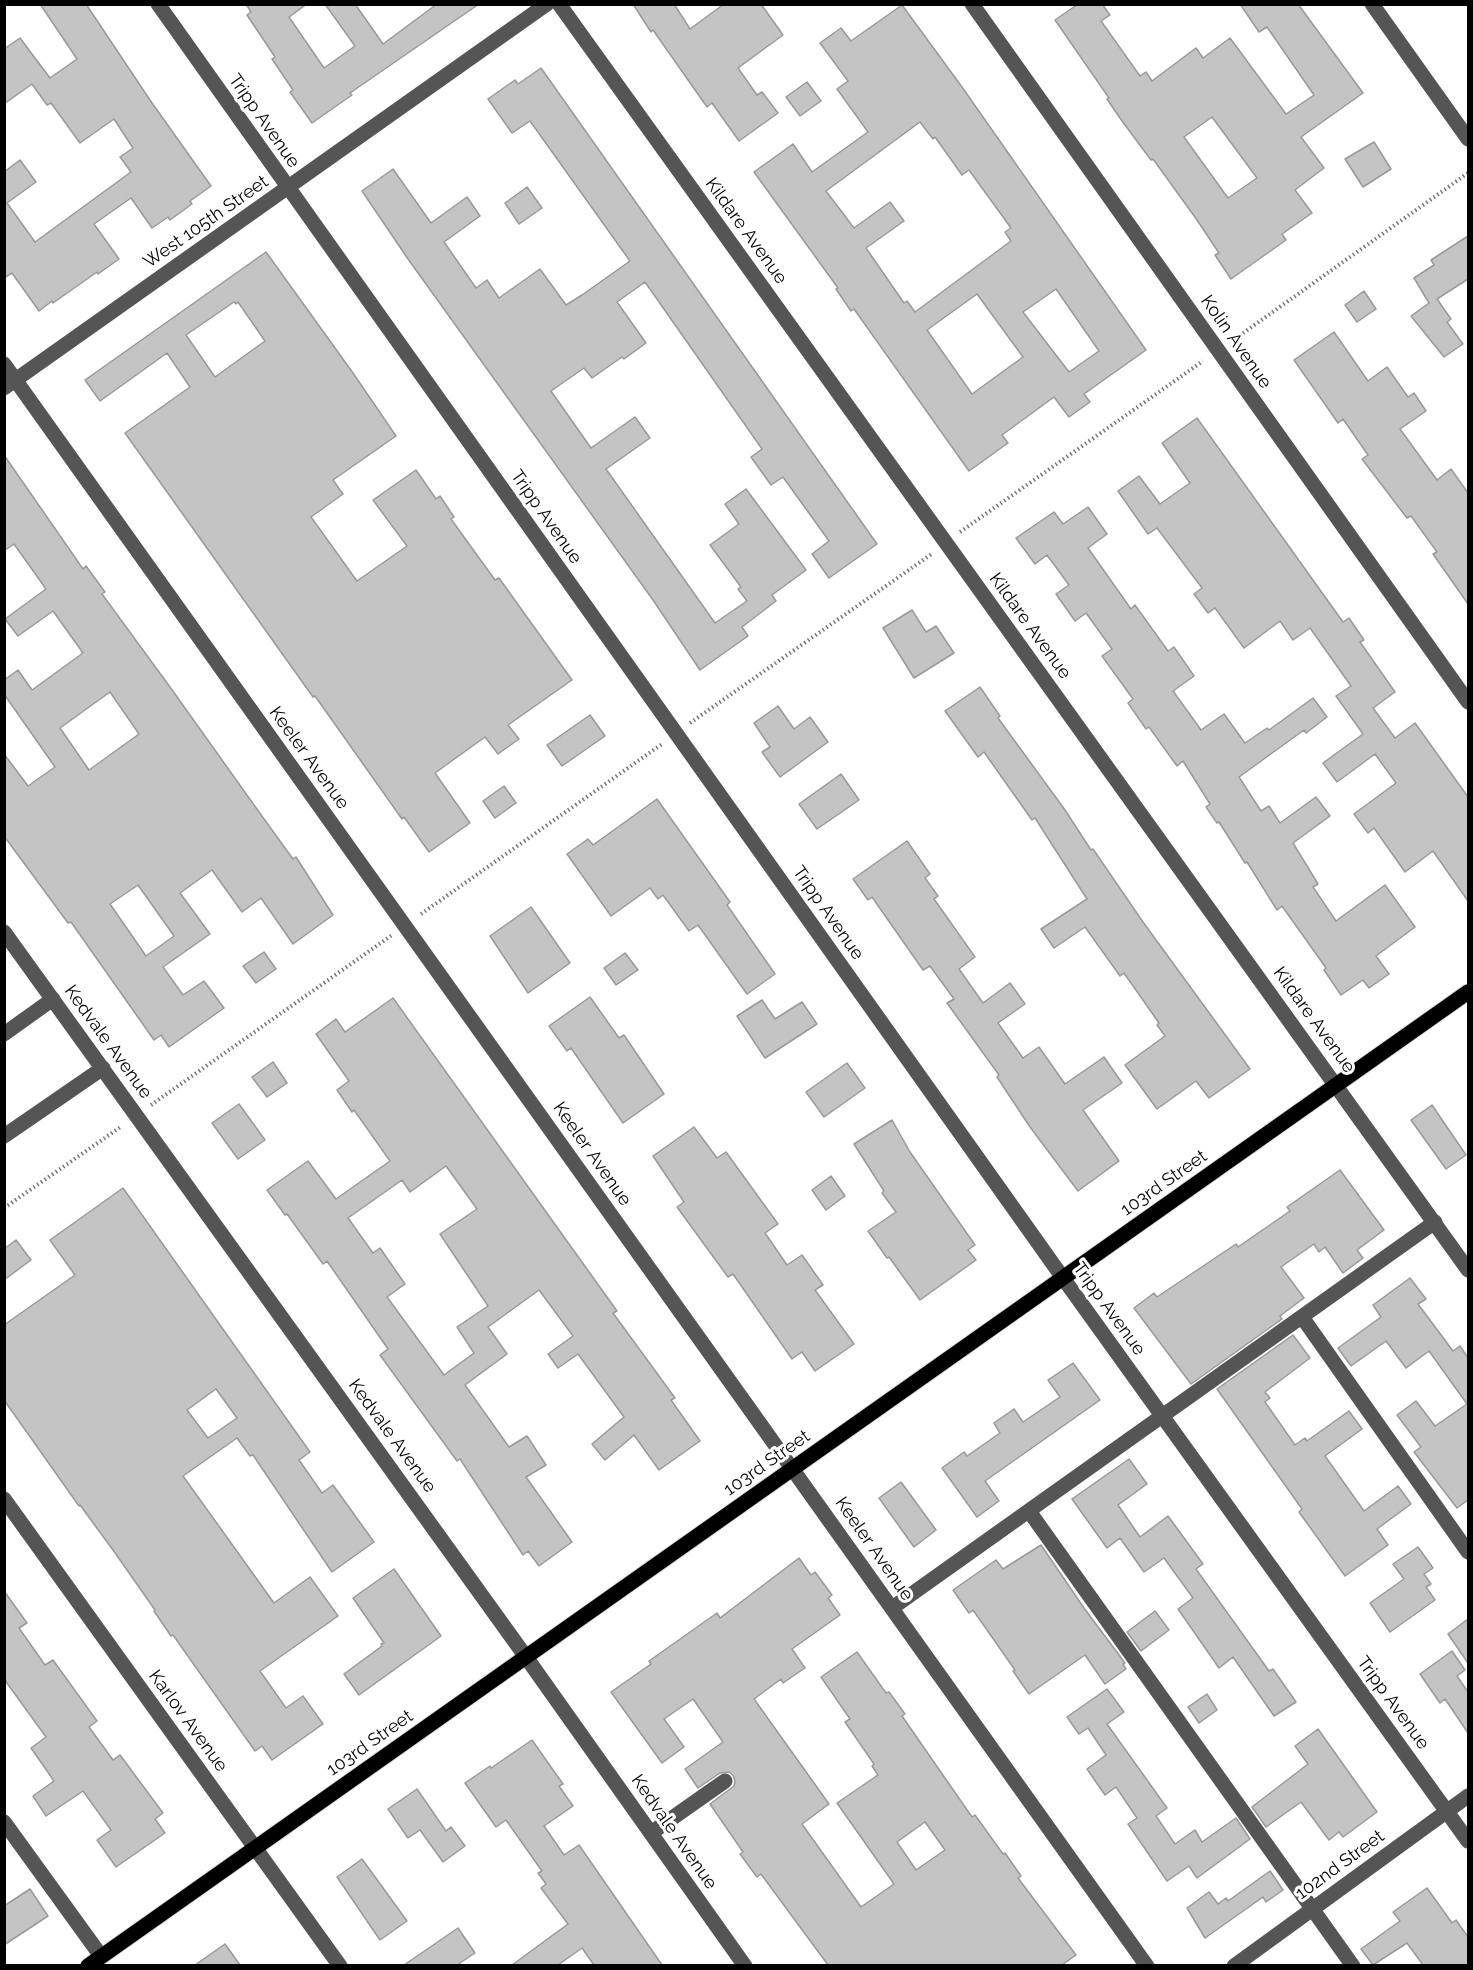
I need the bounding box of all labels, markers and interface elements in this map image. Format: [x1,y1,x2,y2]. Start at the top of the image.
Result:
street label: Tripp Avenue [224,70,304,172]
street label: West 105th Street [140,171,272,273]
street label: Kildare Avenue [700,174,792,288]
street label: Kolin Avenue [1196,291,1276,393]
street label: Tripp Avenue [506,466,586,568]
street label: Kildare Avenue [984,569,1076,683]
street label: Keeler Avenue [265,702,353,814]
street label: Tripp Avenue [788,862,868,964]
street label: Kildare Avenue [1268,963,1360,1077]
street label: Kedvale Avenue [60,981,156,1103]
street label: Keeler Avenue [548,1098,636,1210]
street label: 103rd Street [1117,1145,1211,1221]
street label: Tripp Avenue [1068,1258,1150,1360]
street label: Kedvale Avenue [344,1375,440,1497]
street label: 103rd Street [720,1425,814,1501]
street label: Keeler Avenue [830,1493,918,1605]
street label: Tripp Avenue [1352,1652,1434,1754]
street label: Karlov Avenue [144,1666,232,1776]
street label: 103rd Street [323,1705,417,1781]
street label: Kedvale Avenue [626,1770,722,1894]
street label: 102nd Street [1291,1826,1389,1904]

